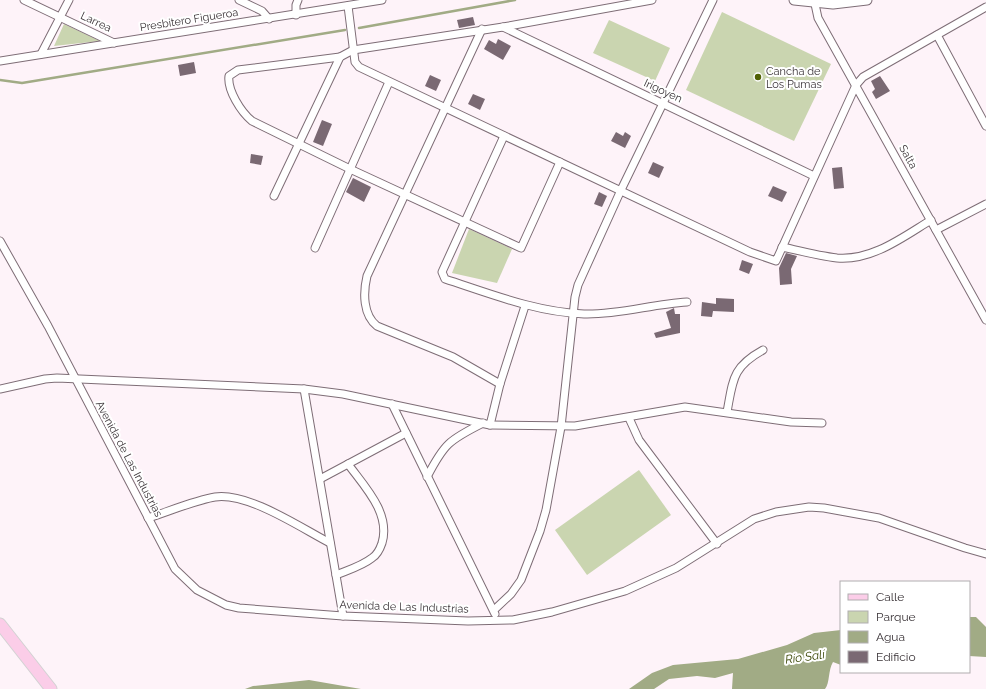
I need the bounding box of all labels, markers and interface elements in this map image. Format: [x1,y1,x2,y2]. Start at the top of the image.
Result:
street label: Presbitero Figueroa [139,6,239,34]
street label: Larrea [79,9,113,35]
place label: Cancha de Los Pumas [766,65,822,91]
marker: Cancha de Los Pumas [753,72,763,82]
street label: Irigoyen [642,76,684,106]
street label: Salta [896,143,920,171]
street label: Avenida de Las Industrias [93,399,165,519]
legend [840,581,970,673]
text: Calle [876,590,904,604]
street label: Avenida de Las Industrias [339,598,469,616]
text: Parque [876,610,916,624]
text: Agua [876,630,905,644]
water label: Río Salí [784,647,827,667]
text: Edificio [876,650,916,664]

